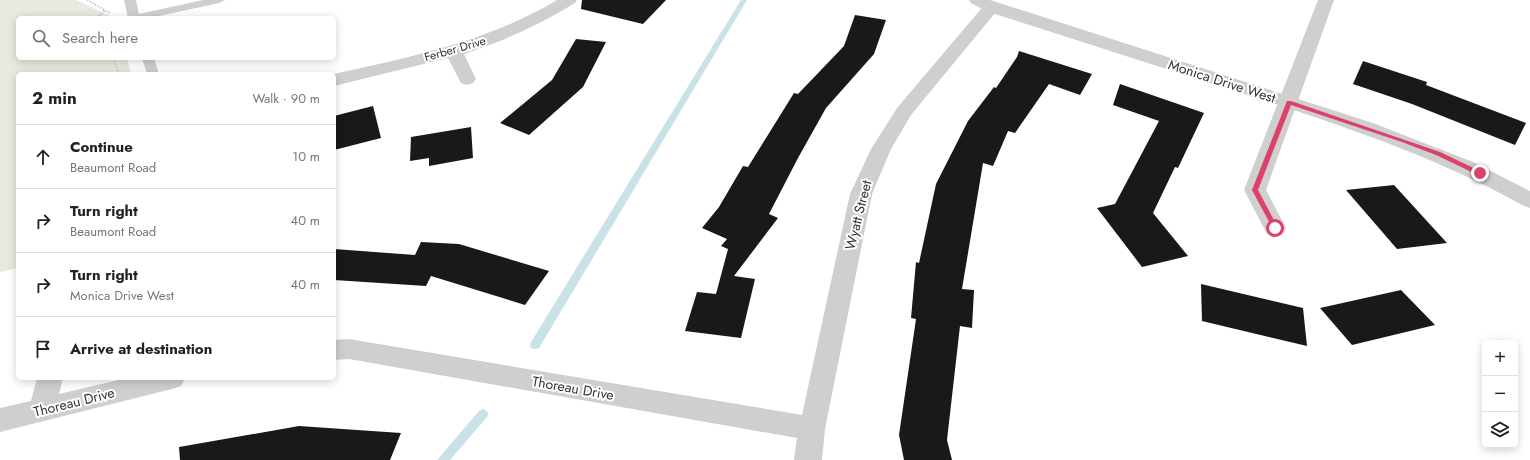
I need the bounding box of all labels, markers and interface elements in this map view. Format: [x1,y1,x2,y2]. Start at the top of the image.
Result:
search box [16,16,336,60]
icon: search [30,27,52,49]
text: Search here [62,27,138,49]
street label: Ferber Drive [422,32,488,66]
street label: Monica Drive West [1166,54,1279,108]
text: 2 min [32,86,77,110]
text: Walk · 90 m [252,89,320,108]
text: Continue [70,136,133,158]
icon: ahead [32,146,54,168]
text: 10 m [292,147,320,166]
text: Beaumont Road [70,158,156,177]
route end [1471,164,1489,182]
street label: Wyatt Street [840,177,876,252]
text: Turn right [70,200,138,222]
icon: right [32,210,54,232]
text: 40 m [291,211,320,230]
route start [1266,219,1284,237]
text: Beaumont Road [70,222,156,241]
text: Turn right [70,264,138,286]
icon: right [32,274,54,296]
text: 40 m [291,275,320,294]
text: Monica Drive West [70,286,174,305]
icon: arrive [32,338,54,360]
text: Arrive at destination [70,338,212,360]
map controls [1482,340,1518,448]
button: + [1482,340,1518,376]
street label: Thoreau Drive [531,371,615,405]
button: − [1482,376,1518,412]
street label: Thoreau Drive [31,382,117,422]
button: layers [1482,412,1518,448]

